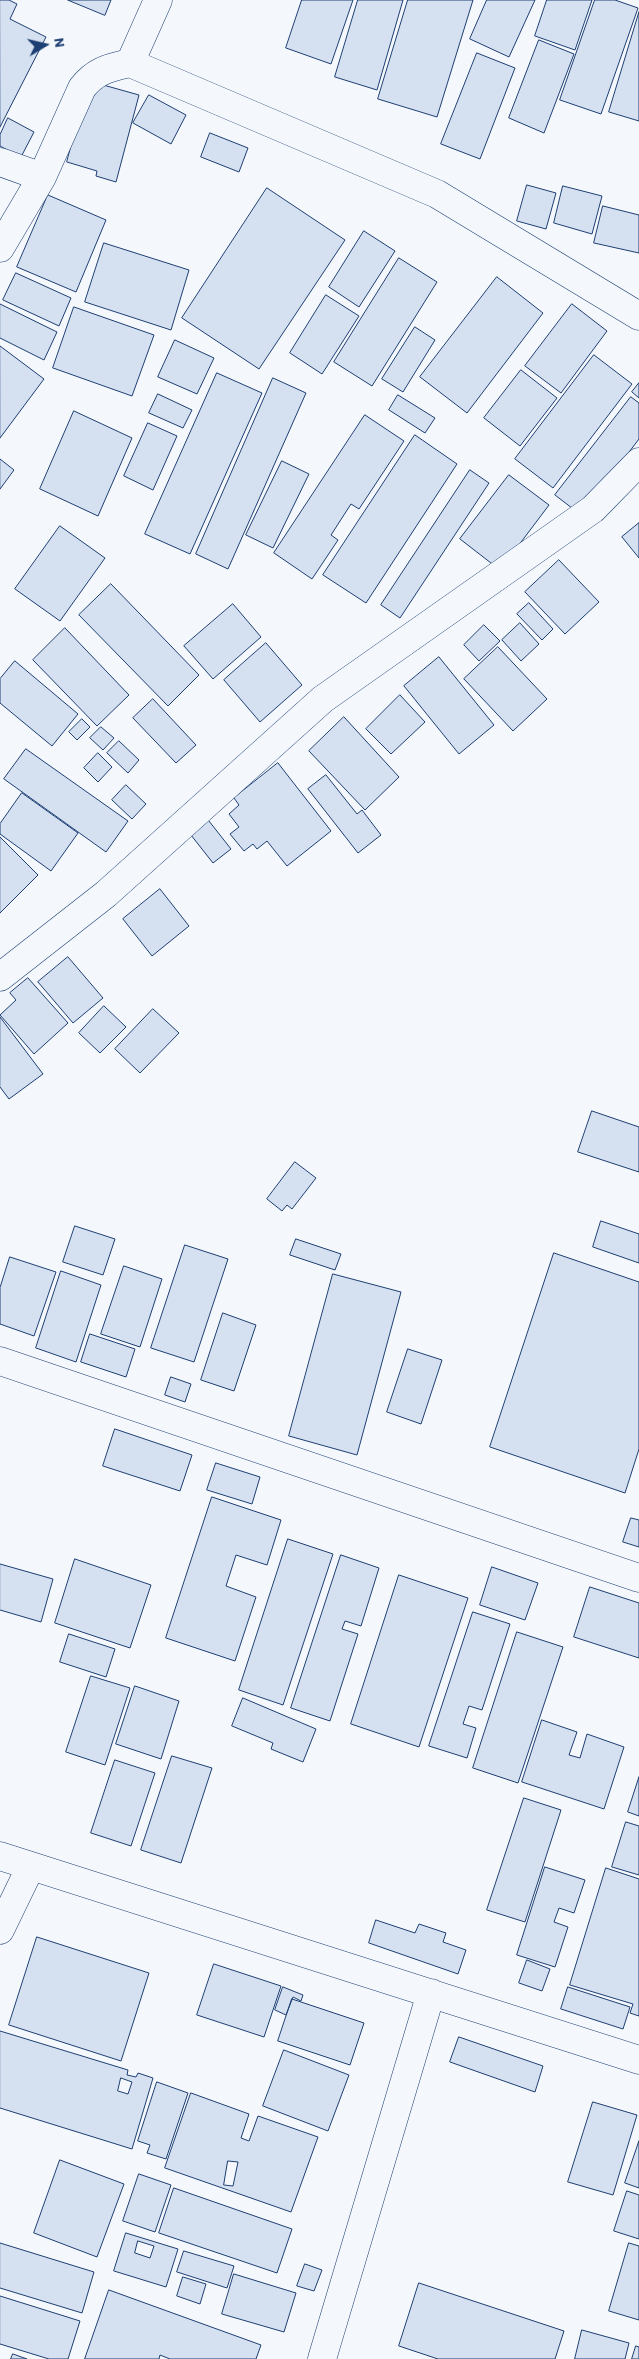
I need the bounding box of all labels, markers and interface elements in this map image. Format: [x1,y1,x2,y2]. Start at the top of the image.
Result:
north arrow [20,20,70,70]
text: N [51,37,69,49]

